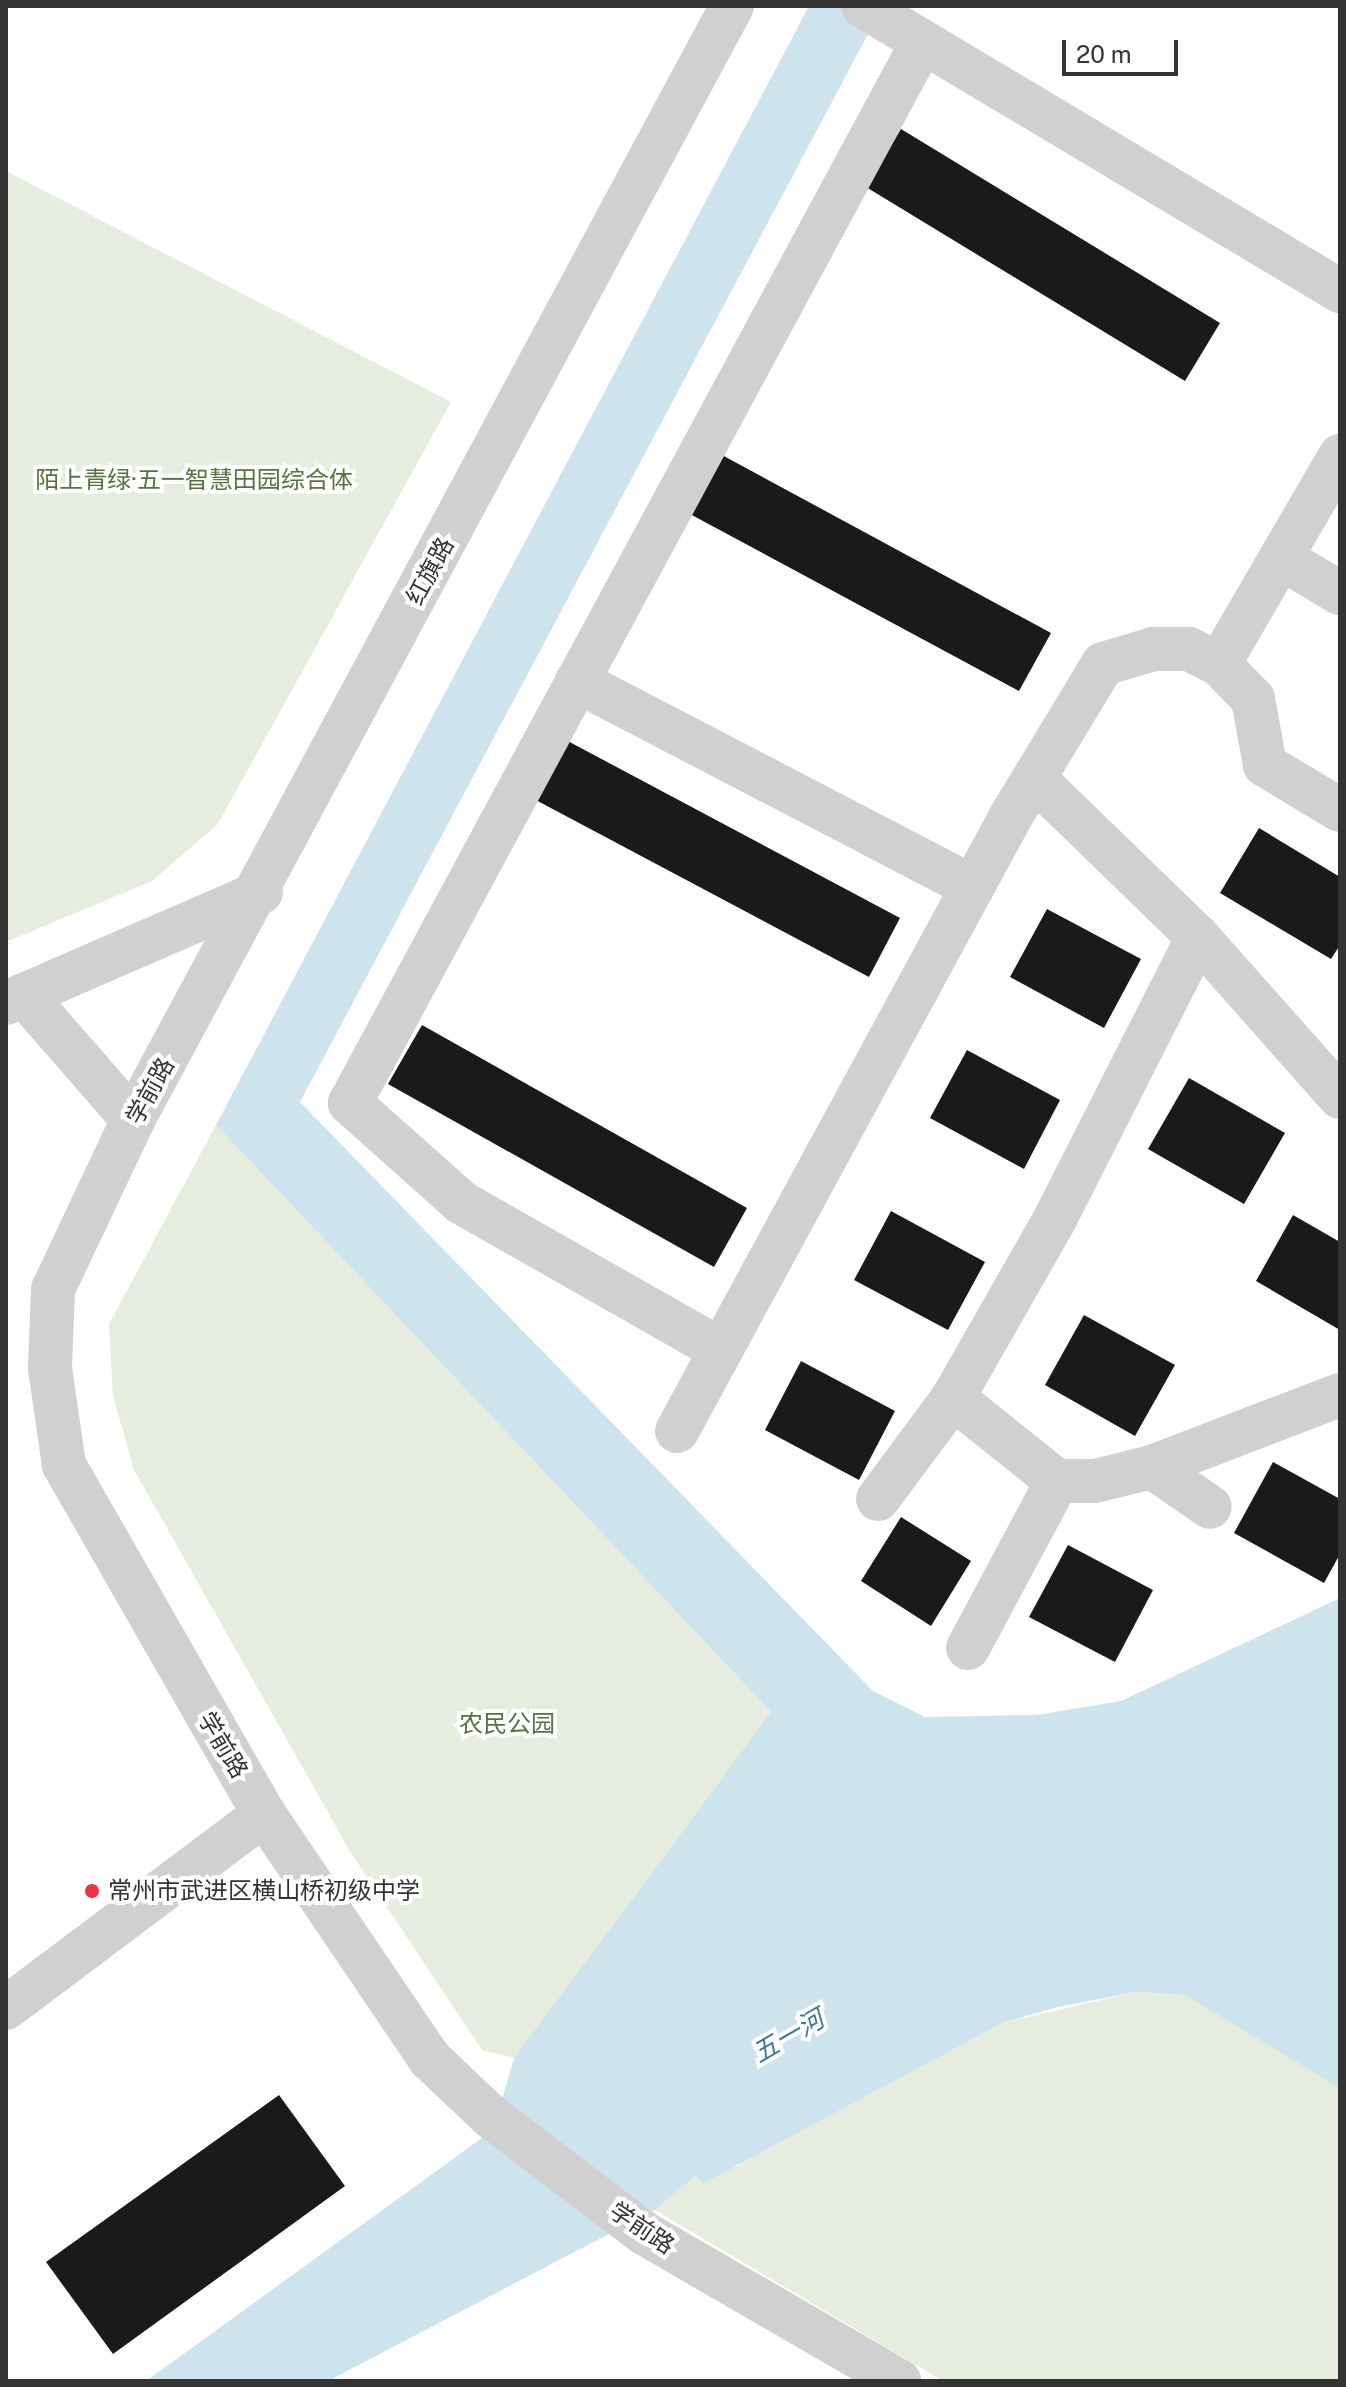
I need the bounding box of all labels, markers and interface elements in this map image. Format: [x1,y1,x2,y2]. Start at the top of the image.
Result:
scale bar [1066,24,1182,74]
text: 20 m [1076,40,1132,68]
park label: 陌上青绿·五一智慧田园综合体 [35,466,353,494]
street label: 红旗路 [400,532,460,610]
street label: 学前路 [120,1053,180,1129]
street label: 学前路 [192,1707,254,1783]
park label: 农民公园 [459,1710,555,1738]
place label: 常州市武进区横山桥初级中学 [108,1877,420,1905]
marker: 常州市武进区横山桥初级中学 [83,1882,101,1900]
water label: 五一河 [746,2003,830,2069]
street label: 学前路 [604,2196,680,2260]

